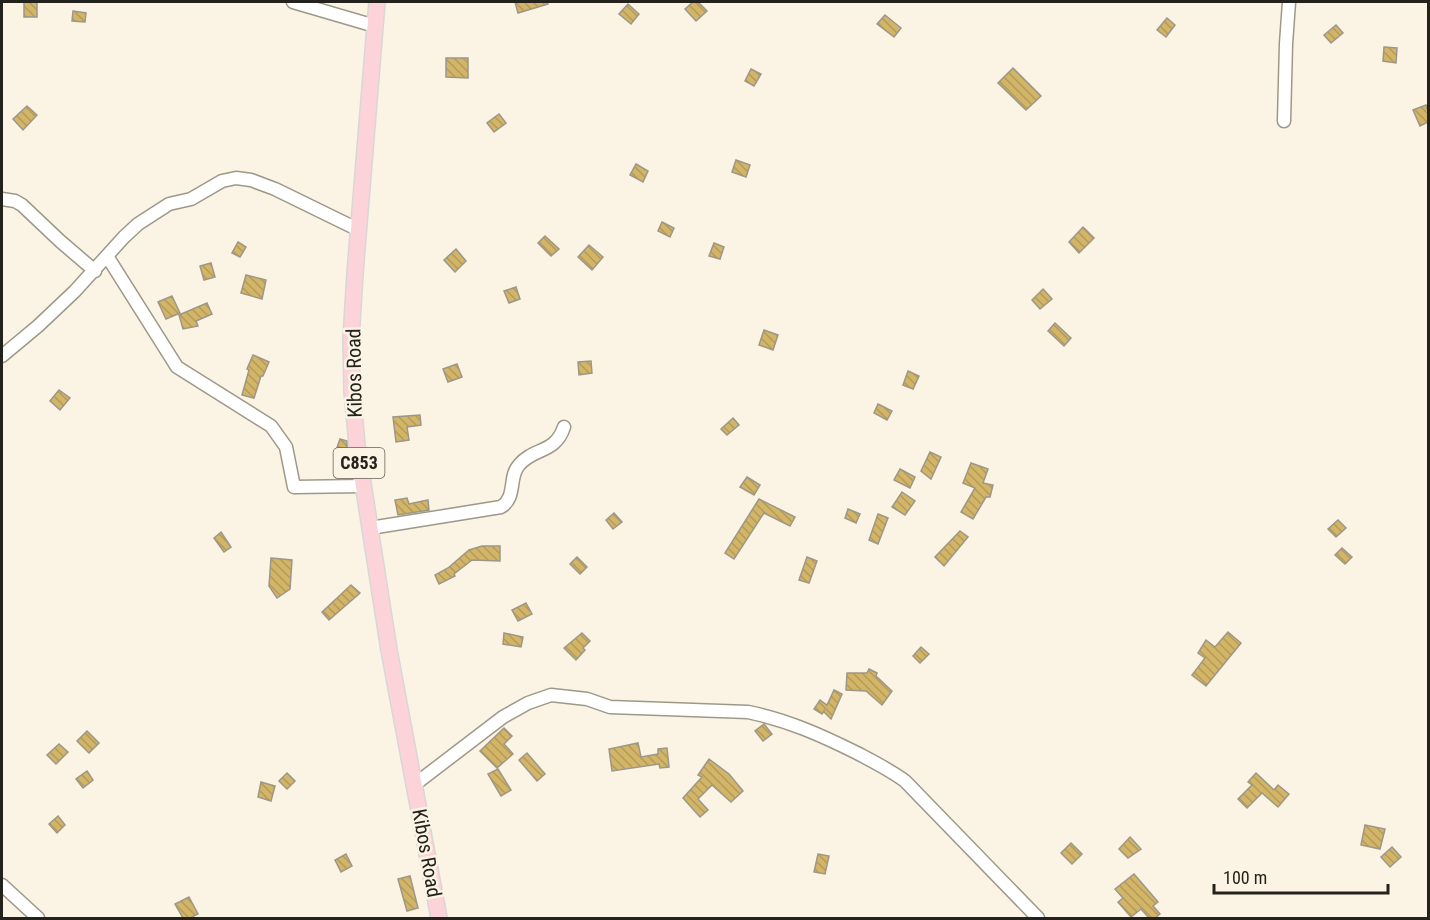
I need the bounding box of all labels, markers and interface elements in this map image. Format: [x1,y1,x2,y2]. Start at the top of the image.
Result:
street label: Kibos Road [341,328,367,418]
road number: C853 [334,448,385,478]
street label: Kibos Road [407,807,447,899]
scale bar [1214,857,1388,895]
text: 100 m [1223,867,1267,888]

